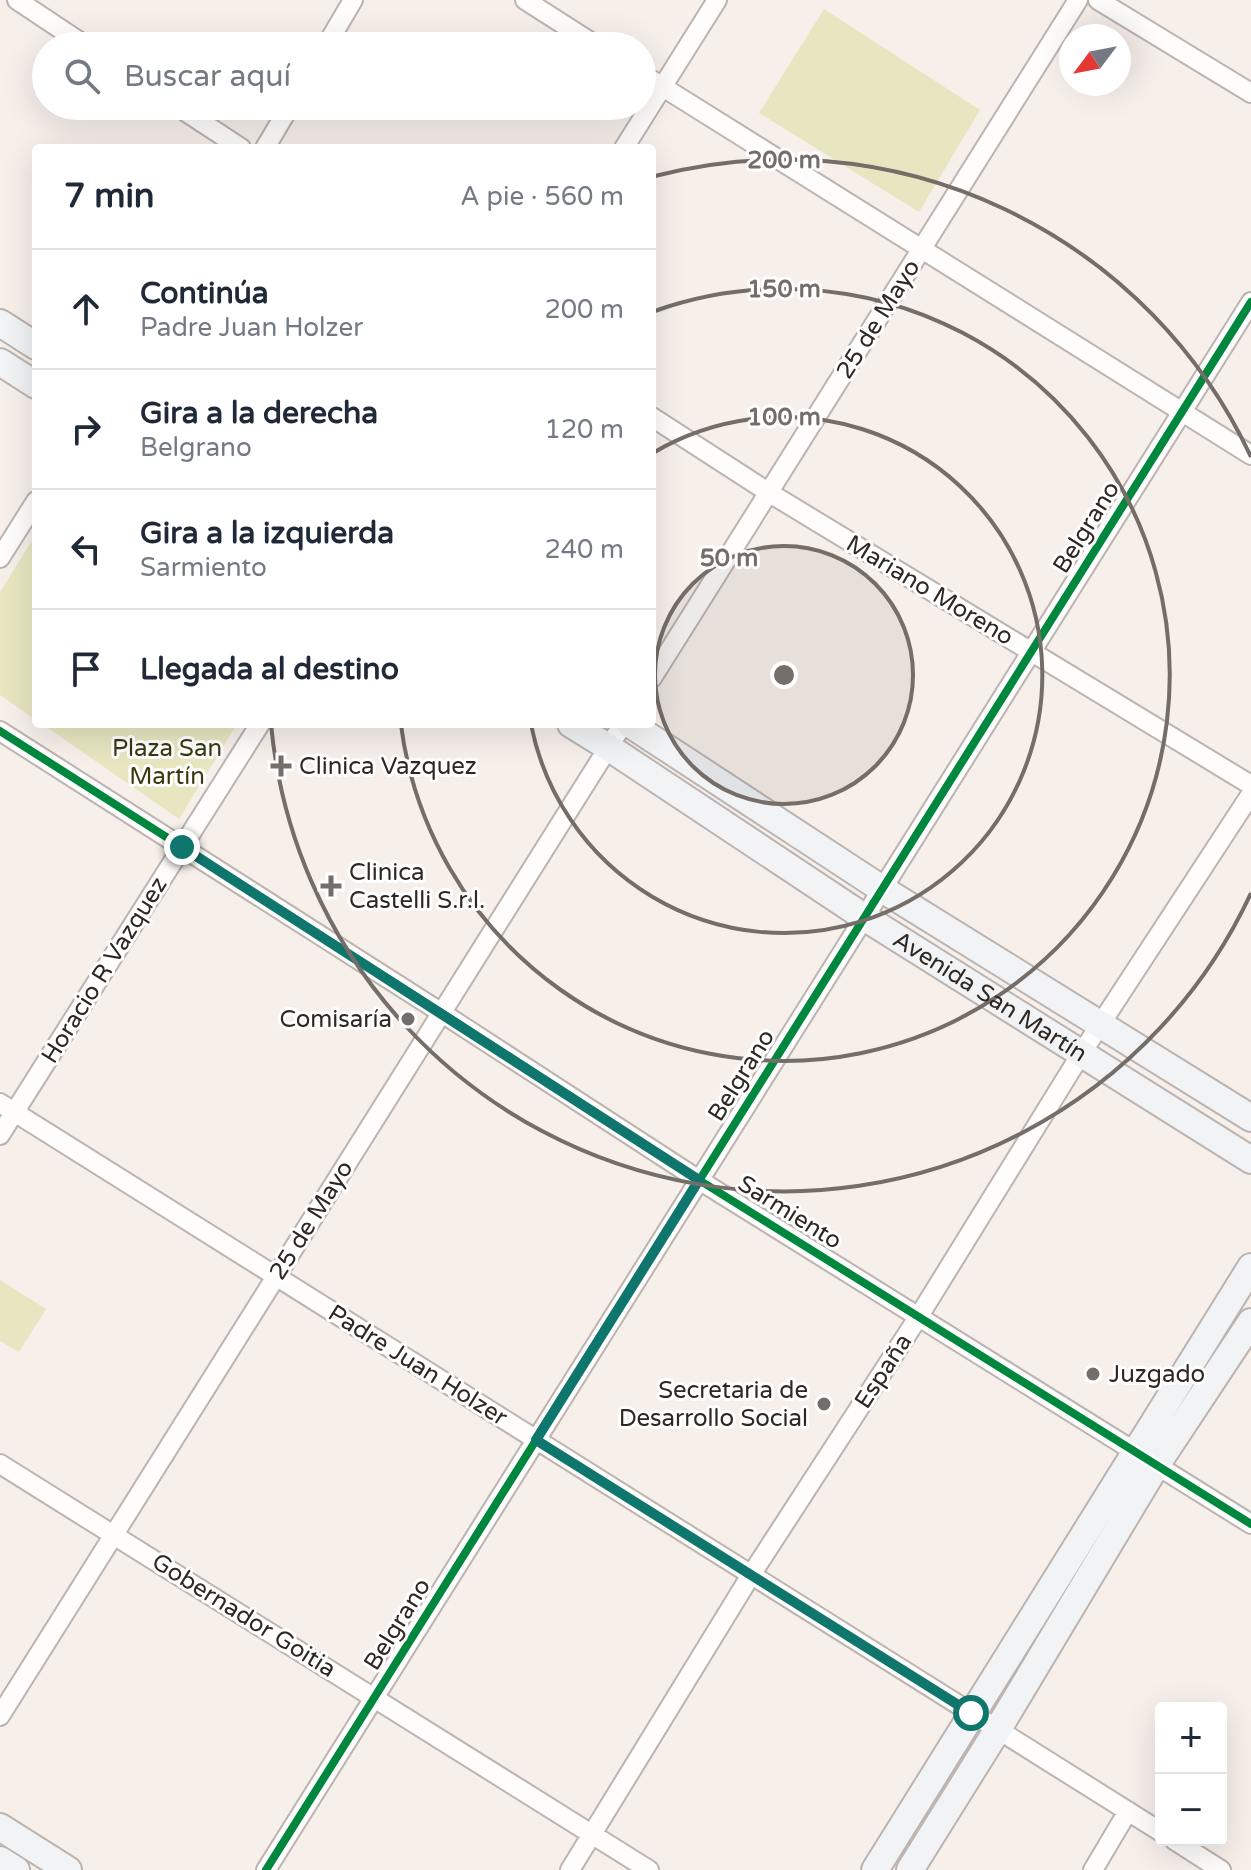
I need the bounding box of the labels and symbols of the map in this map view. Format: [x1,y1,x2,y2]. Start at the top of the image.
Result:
north arrow [1059,24,1131,96]
text: 200 m [747,146,821,175]
street label: 25 de Mayo [830,254,927,384]
text: 150 m [747,275,821,304]
text: 100 m [747,403,821,432]
street label: Belgrano [1047,476,1126,579]
street label: Mariano Moreno [841,529,1019,652]
text: 50 m [700,544,758,573]
centre of rings [770,661,798,689]
park label: Plaza San Martín [112,734,222,791]
place label: Clinica Vazquez [299,752,477,781]
marker: Clinica Vazquez [270,755,292,777]
route end [164,829,200,865]
place label: Clinica Castelli S.r.l. [349,858,485,915]
street label: Horacio R Vazquez [35,872,173,1069]
marker: Clinica Castelli S.r.l. [320,875,342,897]
street label: Avenida San Martín [888,925,1092,1068]
place label: Comisaría [279,1005,392,1034]
marker: Comisaría [399,1010,417,1028]
street label: Belgrano [702,1024,781,1127]
street label: 25 de Mayo [263,1155,360,1285]
street label: Sarmiento [732,1169,847,1256]
street label: Padre Juan Holzer [323,1299,513,1433]
street label: España [849,1328,918,1414]
place label: Juzgado [1109,1360,1205,1389]
marker: Juzgado [1084,1365,1102,1383]
place label: Secretaria de Desarrollo Social [619,1376,808,1433]
marker: Secretaria de Desarrollo Social [815,1395,833,1413]
street label: Gobernador Goitia [146,1547,341,1684]
street label: Belgrano [358,1573,437,1676]
route start [953,1695,989,1731]

